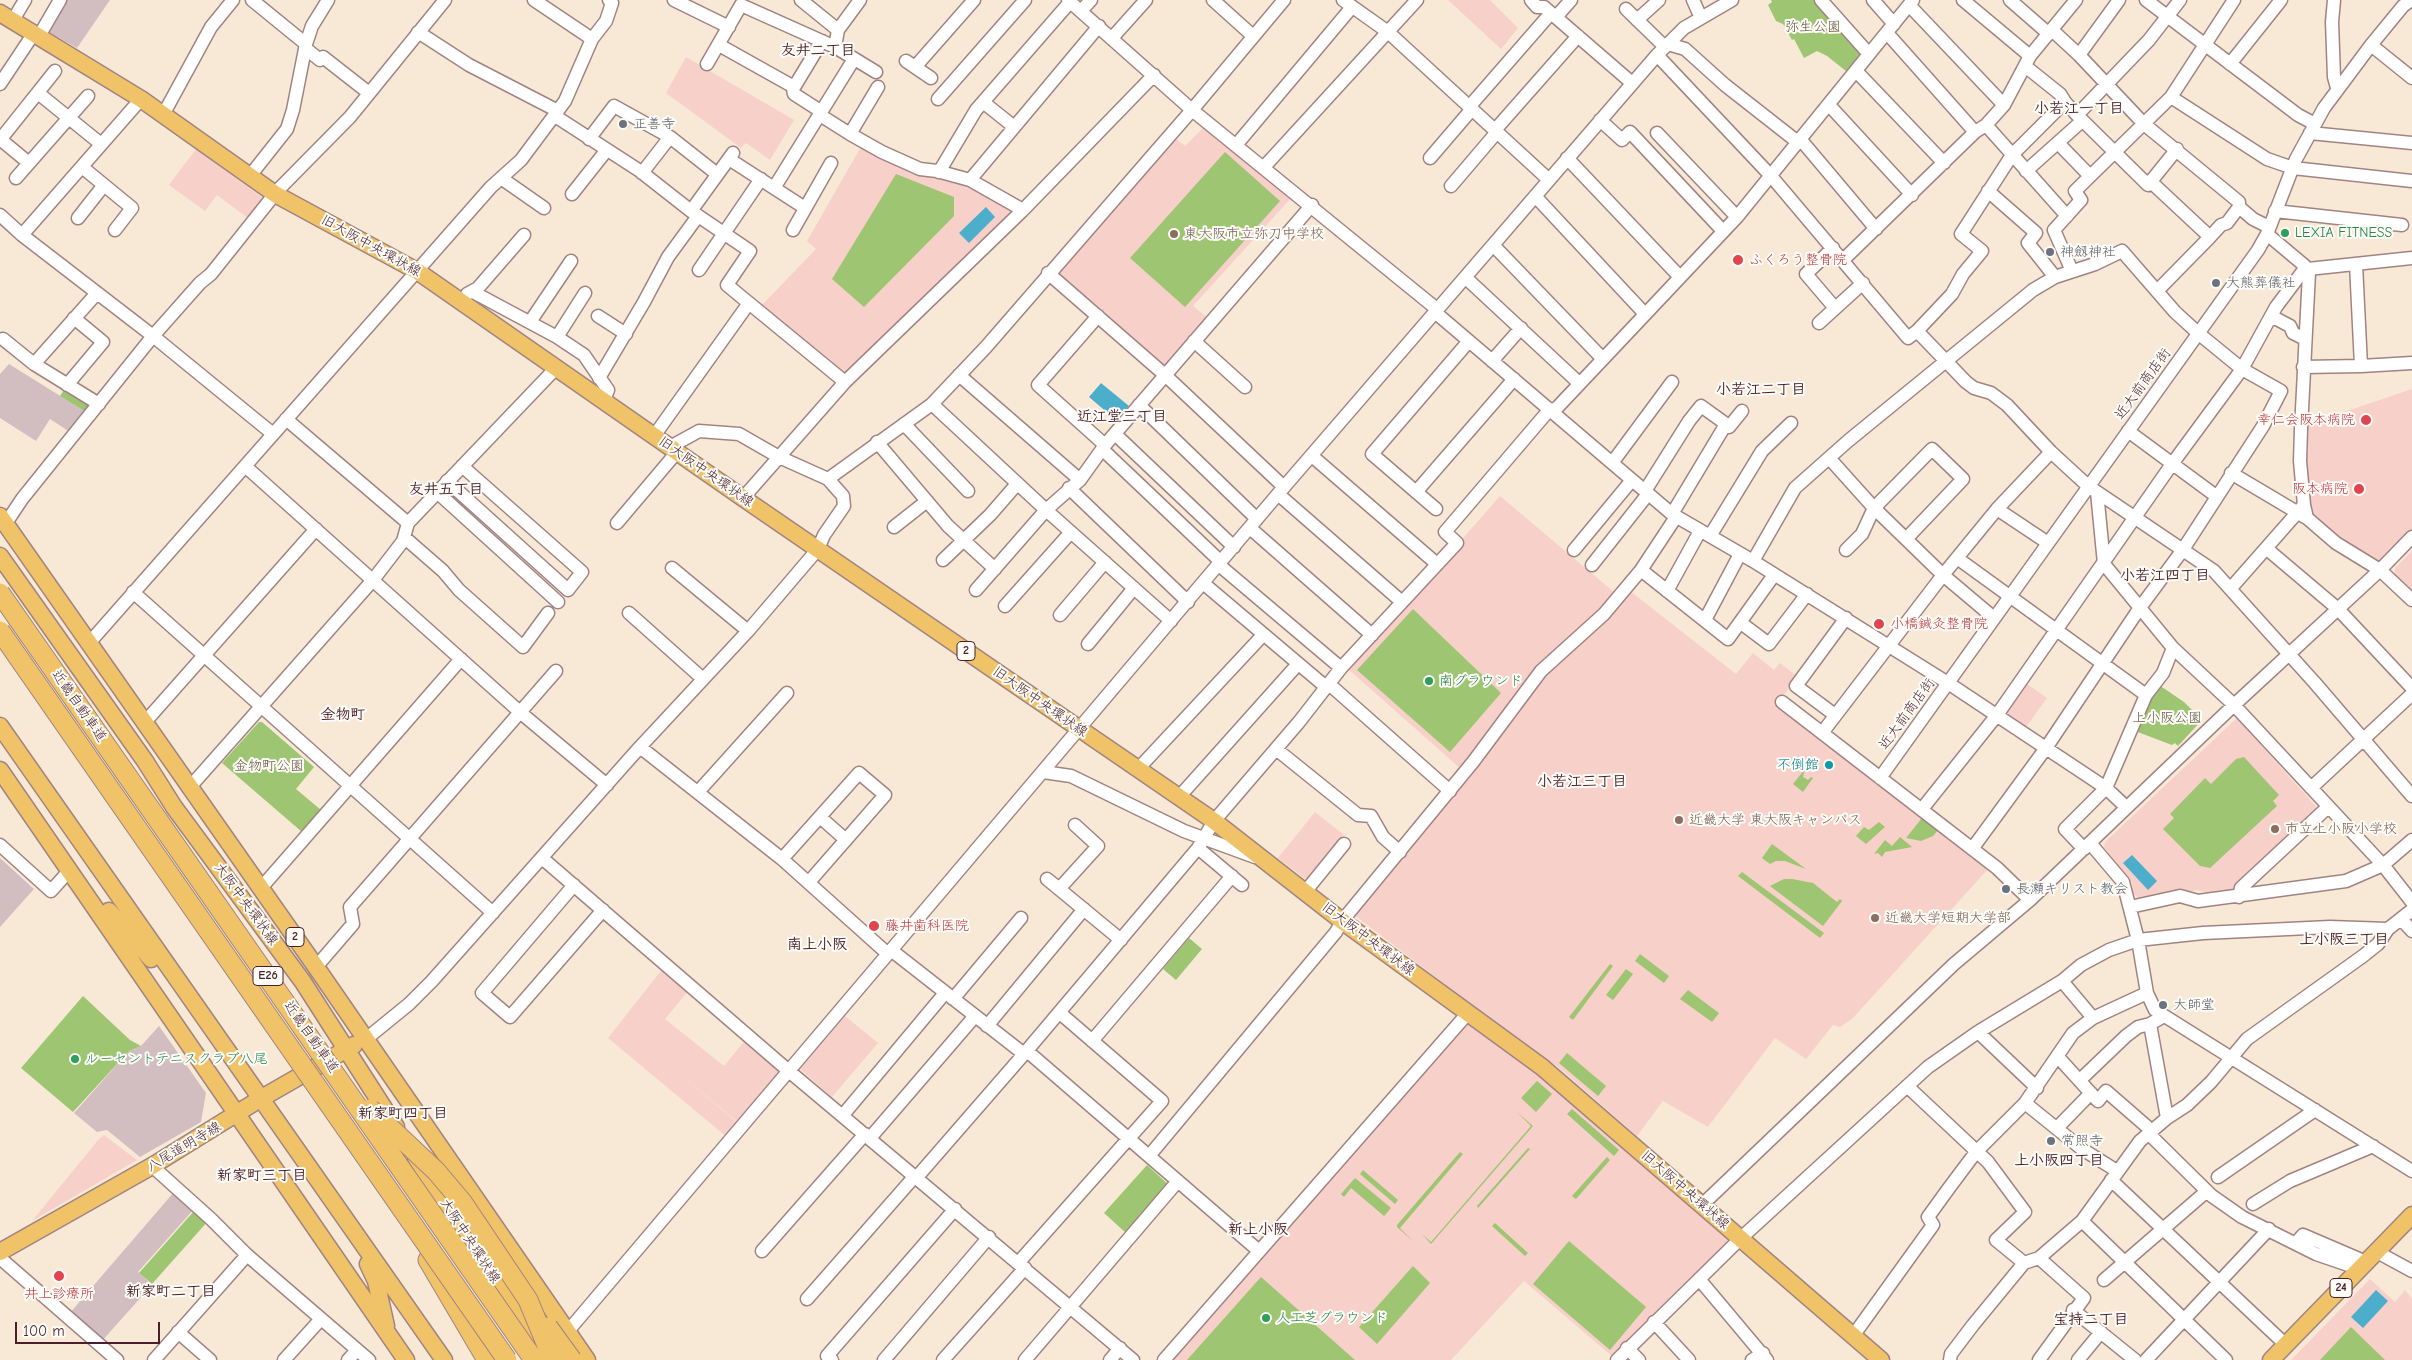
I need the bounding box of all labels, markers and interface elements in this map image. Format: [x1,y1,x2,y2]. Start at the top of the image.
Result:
park label: 弥生公園 [1785,19,1841,35]
district label: 友井二丁目 [781,42,855,60]
district label: 小若江一丁目 [2034,100,2124,118]
place label: 正善寺 [633,116,675,132]
marker: 正善寺 [617,118,629,130]
street label: 旧大阪中央環状線 [318,212,424,280]
place label: LEXIA FITNESS [2295,225,2392,241]
place label: 東大阪市立弥刀中学校 [1184,226,1324,242]
marker: LEXIA FITNESS [2279,227,2291,239]
marker: 東大阪市立弥刀中学校 [1168,228,1180,240]
place label: 神劔神社 [2060,244,2116,260]
marker: 神劔神社 [2044,246,2056,258]
place label: ふくろう整骨院 [1749,252,1847,268]
marker: ふくろう整骨院 [1731,253,1745,267]
place label: 大熊葬儀社 [2226,275,2296,291]
marker: 大熊葬儀社 [2210,277,2222,289]
street label: 近大前商店街 [2112,345,2174,423]
district label: 小若江二丁目 [1716,381,1806,399]
district label: 近江堂三丁目 [1077,408,1167,426]
place label: 幸仁会阪本病院 [2257,412,2355,428]
marker: 幸仁会阪本病院 [2359,413,2373,427]
street label: 旧大阪中央環状線 [655,433,757,511]
district label: 友井五丁目 [409,481,483,499]
place label: 阪本病院 [2292,481,2348,497]
marker: 阪本病院 [2352,482,2366,496]
district label: 小若江四丁目 [2120,567,2210,585]
place label: 小橋鍼灸整骨院 [1890,616,1988,632]
marker: 小橋鍼灸整骨院 [1872,617,1886,631]
road number: 2 [957,641,975,660]
street label: 旧大阪中央環状線 [989,663,1091,741]
street label: 近畿自動車道 [48,667,110,745]
place label: 南グラウンド [1439,673,1523,689]
marker: 南グラウンド [1423,675,1435,687]
street label: 近大前商店街 [1876,675,1938,753]
district label: 金物町 [321,706,365,724]
park label: 上小阪公園 [2132,710,2202,726]
place label: 不倒館 [1777,757,1819,773]
park label: 金物町公園 [234,758,304,774]
marker: 不倒館 [1823,759,1835,771]
district label: 小若江三丁目 [1537,773,1627,791]
place label: 近畿大学 東大阪キャンパス [1689,812,1862,828]
marker: 近畿大学 東大阪キャンパス [1673,814,1685,826]
place label: 市立上小阪小学校 [2285,821,2397,837]
marker: 市立上小阪小学校 [2269,823,2281,835]
street label: 大阪中央環状線 [210,859,282,949]
place label: 長瀬キリスト教会 [2016,881,2128,897]
marker: 長瀬キリスト教会 [2000,883,2012,895]
street label: 旧大阪中央環状線 [1318,899,1418,979]
place label: 近畿大学短期大学部 [1885,910,2011,926]
marker: 近畿大学短期大学部 [1869,912,1881,924]
place label: 藤井歯科医院 [885,918,969,934]
marker: 藤井歯科医院 [867,919,881,933]
road number: 2 [286,928,304,946]
district label: 上小阪三丁目 [2299,931,2389,949]
district label: 南上小阪 [787,936,847,954]
road number: E26 [253,966,283,986]
place label: 大師堂 [2173,997,2215,1013]
street label: 近畿自動車道 [280,998,342,1076]
marker: 大師堂 [2157,999,2169,1011]
place label: ルーセントテニスクラブ八尾 [85,1051,268,1067]
marker: ルーセントテニスクラブ八尾 [69,1053,81,1065]
district label: 新家町四丁目 [358,1105,448,1123]
street label: 八尾道明寺線 [144,1118,224,1176]
place label: 常照寺 [2061,1133,2103,1149]
marker: 常照寺 [2045,1135,2057,1147]
street label: 旧大阪中央環状線 [1637,1147,1733,1233]
district label: 上小阪四丁目 [2014,1152,2104,1170]
district label: 新家町三丁目 [217,1167,307,1185]
street label: 大阪中央環状線 [436,1195,504,1287]
district label: 新上小阪 [1228,1221,1288,1239]
marker: 井上診療所 [52,1269,66,1283]
road number: 24 [2330,1278,2352,1298]
district label: 新家町二丁目 [126,1283,216,1301]
place label: 井上診療所 [24,1286,94,1302]
place label: 人工芝グラウンド [1276,1310,1388,1326]
district label: 宝持二丁目 [2054,1311,2128,1329]
scale bar [18,1312,162,1344]
marker: 人工芝グラウンド [1260,1312,1272,1324]
text: 100 m [23,1322,65,1340]

